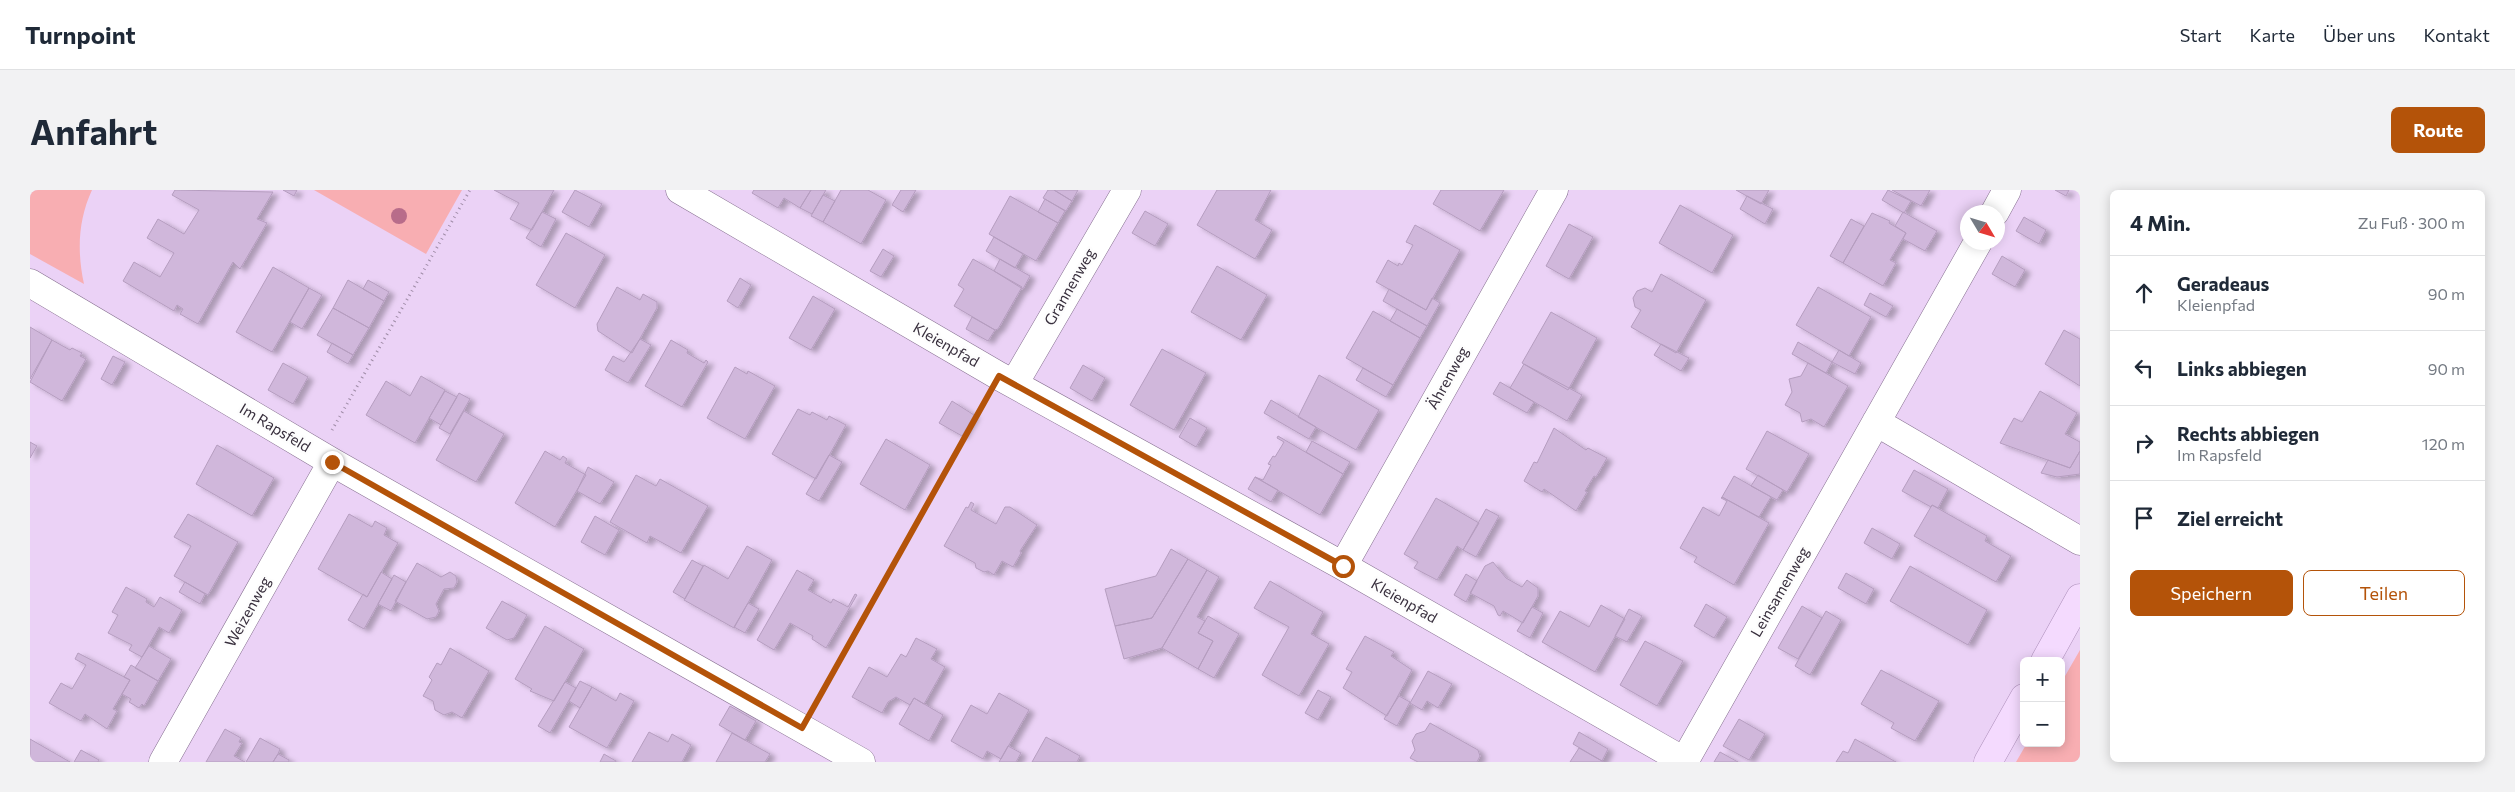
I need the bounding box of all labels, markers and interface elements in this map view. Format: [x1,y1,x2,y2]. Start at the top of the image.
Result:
text: Turnpoint [25,20,136,49]
text: Start [2180,24,2222,46]
text: Karte [2250,24,2295,46]
text: Über uns [2323,24,2396,46]
text: Kontakt [2424,24,2490,46]
button: Route [2391,107,2485,153]
text: Anfahrt [30,109,157,152]
north arrow [1960,205,2005,250]
text: 4 Min. [2130,210,2191,235]
text: Zu Fuß · 300 m [2358,213,2465,232]
street label: Grannenweg [1040,245,1098,328]
text: Geradeaus [2177,272,2269,295]
icon: ahead [2130,279,2158,307]
text: 90 m [2428,284,2465,303]
text: Kleienpfad [2177,295,2255,314]
street label: Kleienpfad [910,318,983,370]
street label: Ährenweg [1423,343,1472,412]
icon: left [2130,354,2158,382]
text: Links abbiegen [2177,357,2307,380]
text: 90 m [2428,359,2465,378]
street label: Im Rapsfeld [237,399,314,455]
text: Rechts abbiegen [2177,422,2319,445]
icon: right [2130,429,2158,457]
text: 120 m [2422,434,2465,453]
text: Im Rapsfeld [2177,445,2262,464]
route end [321,451,344,474]
icon: arrive [2130,504,2158,532]
text: Ziel erreicht [2177,507,2283,530]
street label: Leinsamenweg [1746,543,1812,640]
route start [1332,555,1355,578]
button: Speichern [2130,570,2293,616]
button: Teilen [2303,570,2465,616]
street label: Weizenweg [220,573,274,650]
street label: Kleienpfad [1368,574,1441,626]
map controls [2020,657,2065,747]
button: + [2020,657,2065,702]
button: − [2020,702,2065,747]

